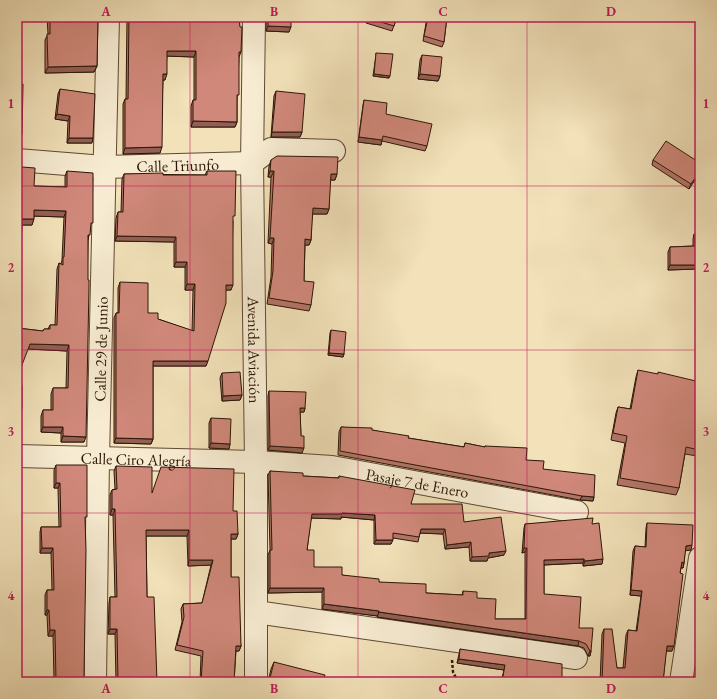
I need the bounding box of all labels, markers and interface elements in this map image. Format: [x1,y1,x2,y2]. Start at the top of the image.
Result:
text: A [100,3,111,20]
text: B [270,3,278,20]
text: C [438,3,448,20]
text: D [606,3,616,20]
text: 1 [8,95,15,112]
text: 1 [703,95,710,112]
street label: Calle Triunfo [136,153,219,177]
text: 2 [8,259,15,276]
text: 2 [703,259,710,276]
street label: Avenida Aviación [243,295,266,404]
street label: Calle 29 de Junio [89,296,112,402]
text: 3 [8,423,15,440]
text: 3 [703,423,710,440]
street label: Calle Ciro Alegría [80,447,192,471]
street label: Pasaje 7 de Enero [364,463,471,502]
text: 4 [8,587,15,604]
text: 4 [703,587,710,604]
text: A [100,680,111,697]
text: B [270,680,278,697]
text: C [438,680,448,697]
text: D [606,680,616,697]

